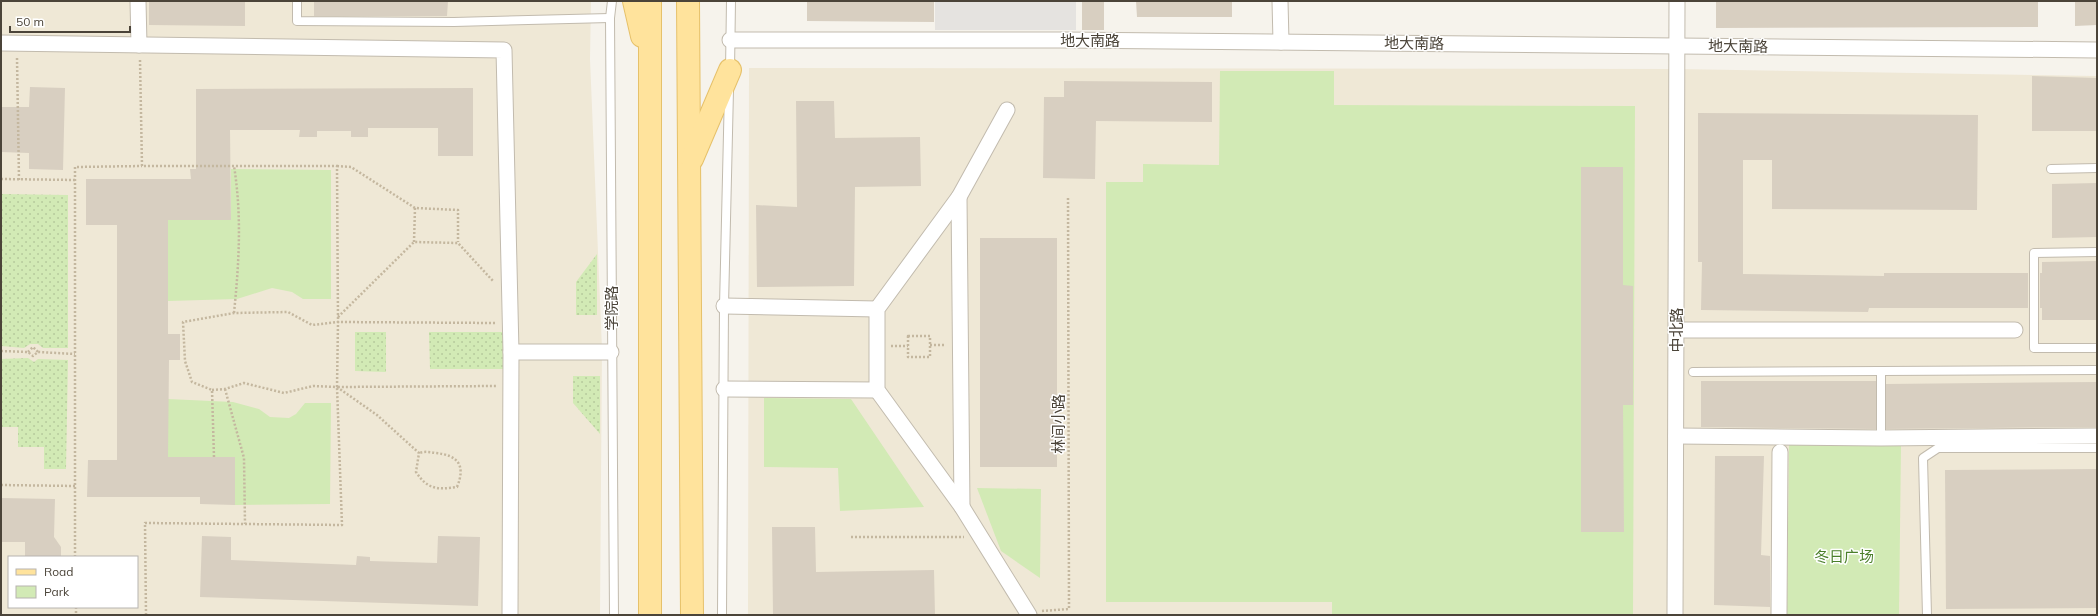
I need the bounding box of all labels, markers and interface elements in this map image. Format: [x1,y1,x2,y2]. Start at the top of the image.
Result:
scale bar [10,8,130,34]
text: 50 m [16,14,44,29]
street label: 地大南路 [1060,31,1120,50]
street label: 地大南路 [1384,33,1444,53]
street label: 地大南路 [1708,36,1768,56]
street label: 学院路 [602,285,621,331]
street label: 中北路 [1667,307,1686,353]
street label: 林间小路 [1049,394,1068,454]
park label: 冬日广场 [1814,547,1874,566]
legend [8,556,138,608]
text: Road [44,564,73,579]
text: Park [44,584,70,599]

